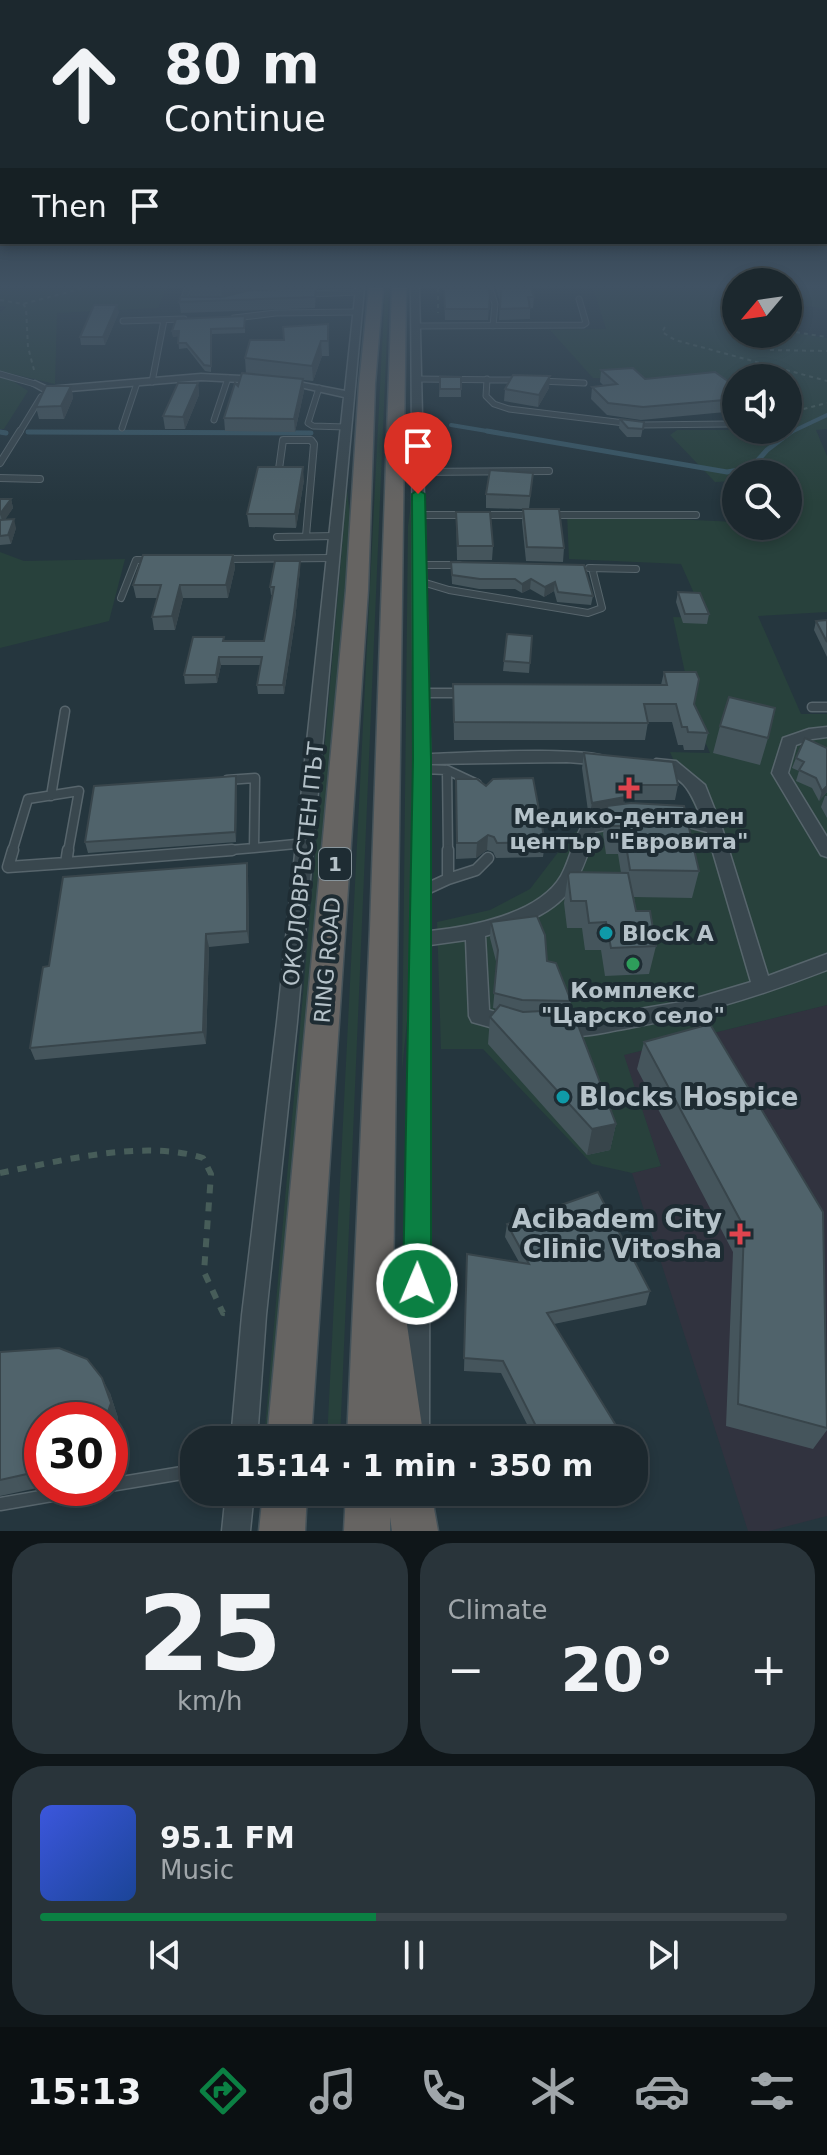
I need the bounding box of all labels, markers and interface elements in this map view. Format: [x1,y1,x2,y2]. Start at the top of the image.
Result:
text: 80 m [164,31,320,96]
icon: ahead [32,32,136,136]
text: Continue [164,98,326,139]
icon: arrive [123,184,167,228]
text: Then [32,189,107,224]
north arrow [722,268,802,348]
map controls [722,268,802,540]
button: sound [722,364,802,444]
pin [384,412,452,494]
icon: arrive [396,424,440,468]
button: search [722,460,802,540]
street label: ОКОЛОВРЪСТЕН ПЪТ [278,740,329,987]
marker: Медико-дентален център "Евровита" [618,777,640,799]
place label: Медико-дентален център "Евровита" [510,804,748,854]
road number: 1 [319,848,351,880]
street label: RING ROAD [310,896,345,1024]
place label: Block A [622,921,714,946]
marker: Block A [597,924,615,942]
marker: Комплекс "Царско село" [624,955,642,973]
place label: Комплекс "Царско село" [541,978,725,1028]
place label: Blocks Hospice [579,1082,799,1112]
marker: Blocks Hospice [554,1088,572,1106]
place label: Acibadem City Clinic Vitosha [512,1204,722,1264]
marker: Acibadem City Clinic Vitosha [729,1223,751,1245]
position arrow [375,1242,459,1326]
speed limit sign: 30 [24,1402,128,1506]
text: 15:14 · 1 min · 350 m [235,1448,593,1483]
text: 25 [137,1573,282,1695]
text: Climate [448,1595,548,1625]
text: 20° [561,1635,674,1705]
text: − [448,1644,484,1695]
text: + [750,1644,787,1695]
text: km/h [177,1686,243,1716]
text: 95.1 FM [160,1820,295,1855]
text: Music [160,1855,234,1885]
icon: previous [143,1933,187,1977]
icon: pause [392,1933,436,1977]
icon: next [641,1933,685,1977]
icon: directions [195,2063,251,2119]
icon: music [305,2063,361,2119]
icon: phone [415,2063,471,2119]
icon: climate [525,2063,581,2119]
icon: car [634,2063,690,2119]
icon: filters [744,2063,800,2119]
text: 15:13 [27,2071,141,2112]

